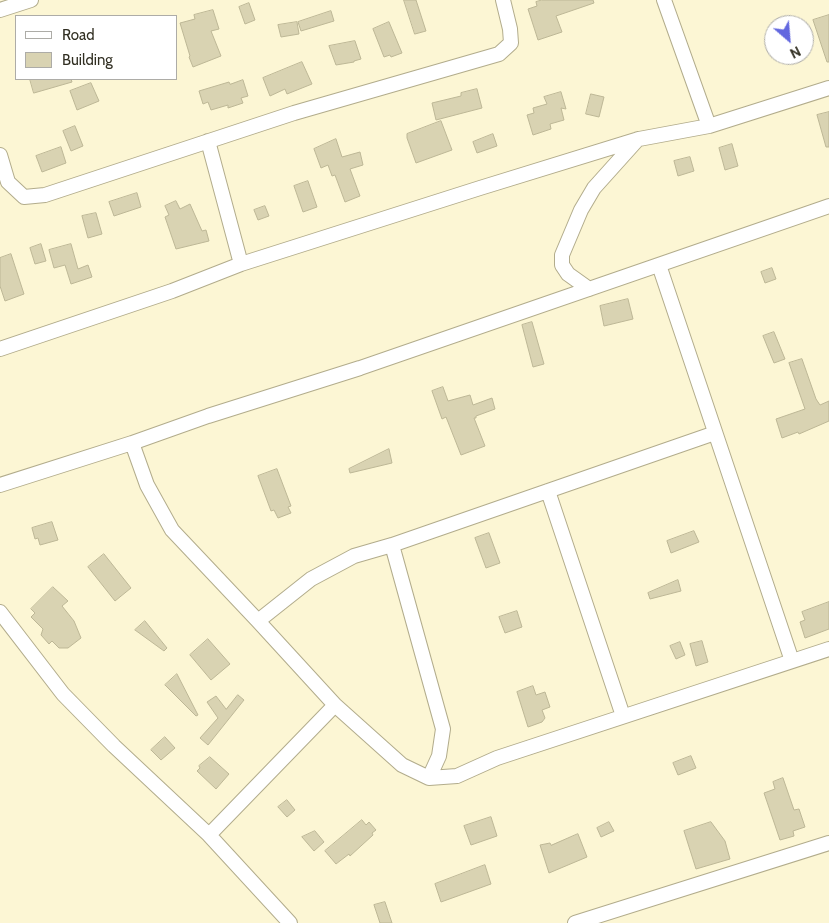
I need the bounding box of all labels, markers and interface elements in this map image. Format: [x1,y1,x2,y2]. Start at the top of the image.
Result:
legend [15,15,178,80]
north arrow [764,15,814,65]
text: Road [62,26,95,44]
text: N [787,42,804,63]
text: Building [62,51,113,69]

